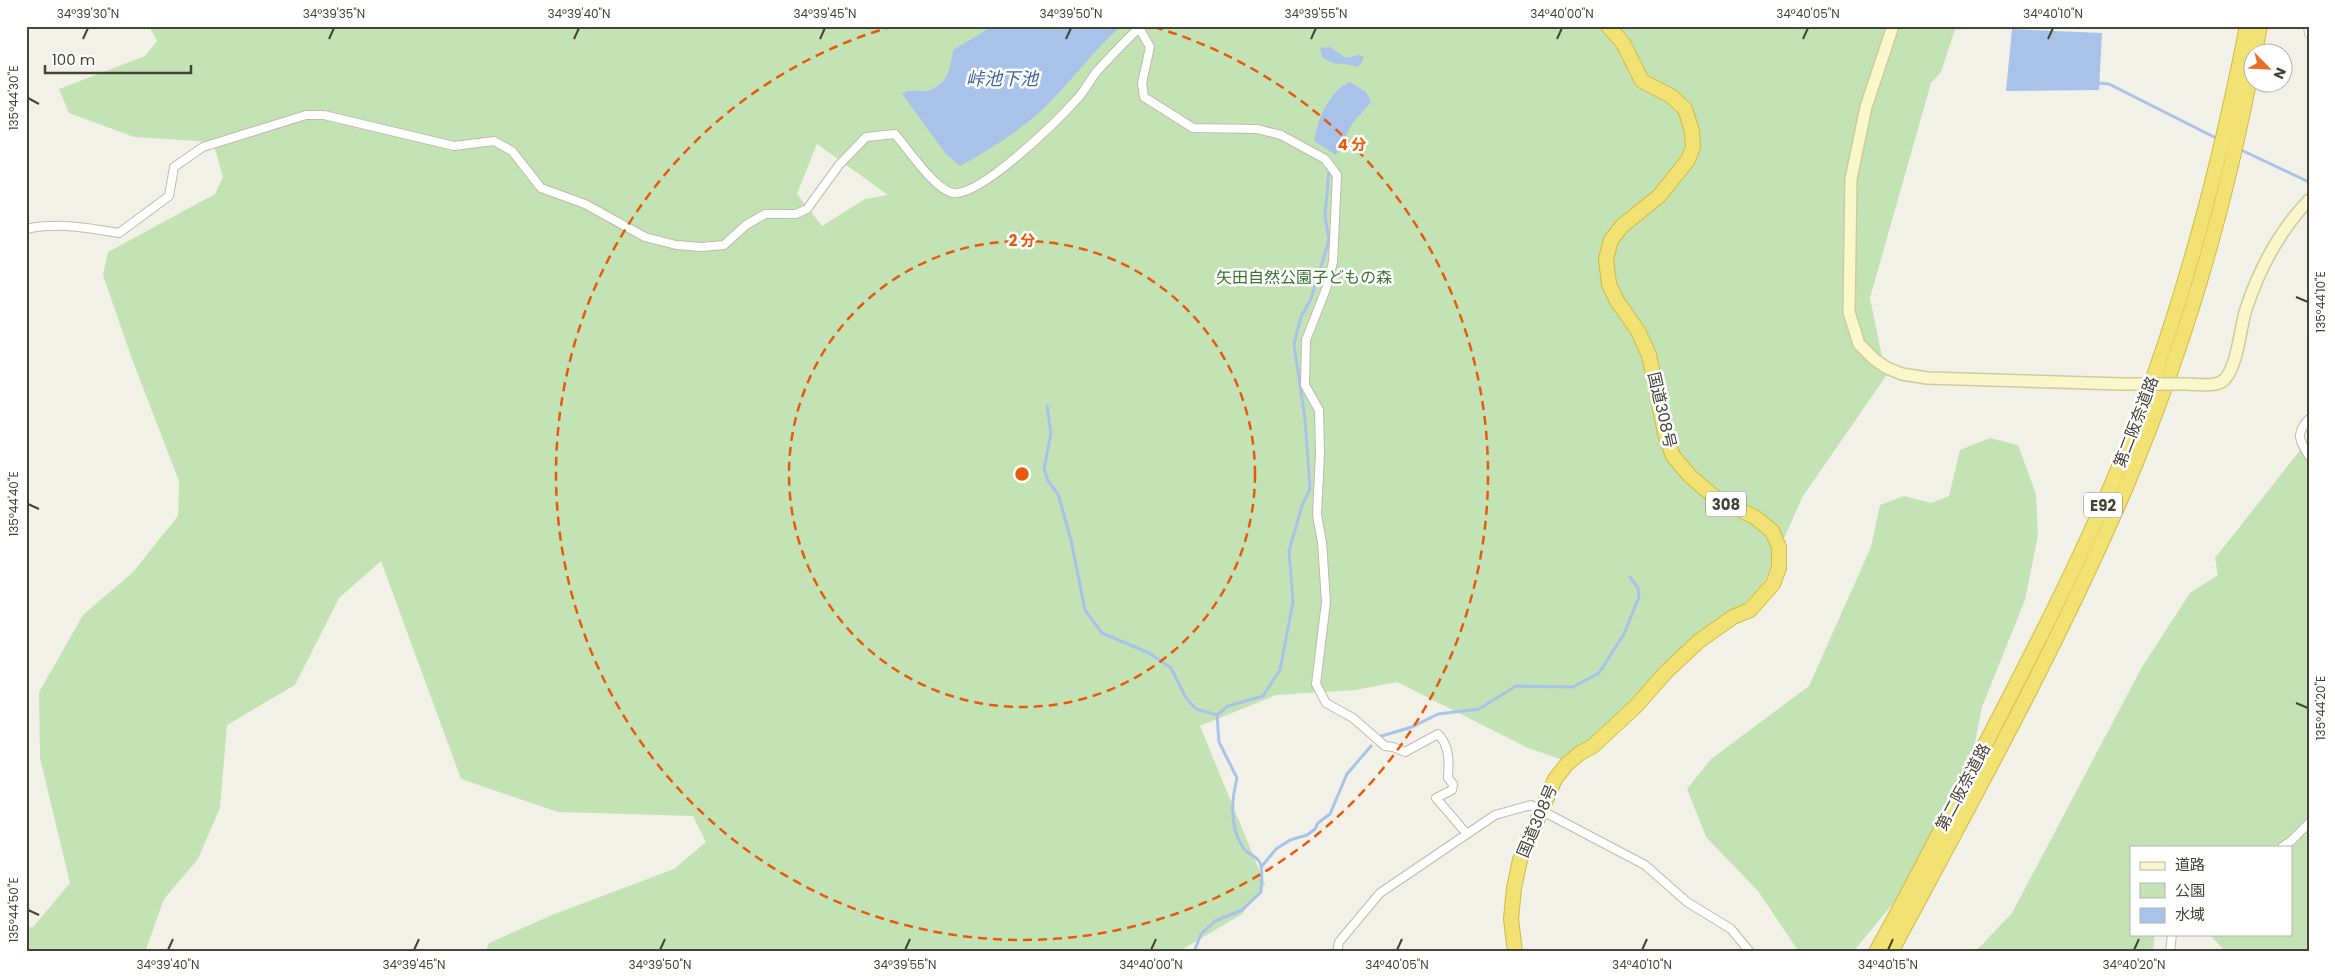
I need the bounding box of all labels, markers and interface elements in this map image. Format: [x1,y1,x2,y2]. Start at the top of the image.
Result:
text: 34°39'30"N [57,5,119,22]
text: 34°39'35"N [303,5,365,22]
text: 34°39'40"N [547,5,611,22]
text: 34°39'45"N [793,5,857,22]
text: 34°39'50"N [1039,5,1103,22]
text: 34°39'55"N [1284,5,1348,22]
text: 34°40'00"N [1530,5,1594,22]
text: 34°40'05"N [1776,5,1840,22]
text: 34°40'10"N [2023,5,2083,22]
scale bar [45,42,191,74]
north arrow [2242,42,2292,92]
text: 100 m [52,49,95,70]
text: N [2269,64,2291,82]
text: 135°44'30"E [5,66,22,130]
water label: 峠池下池 [966,66,1040,91]
text: 4 分 [1338,134,1366,155]
text: 2 分 [1009,230,1035,251]
park label: 矢田自然公園子どもの森 [1216,266,1392,289]
text: 135°44'10"E [2312,271,2329,333]
street label: 国道308号 [1642,370,1682,450]
street label: 第二阪奈道路 [2108,373,2164,471]
centre of rings [1013,465,1031,483]
text: 135°44'40"E [5,471,22,537]
road number: 308 [1706,492,1746,516]
road number: E92 [2084,492,2122,518]
text: 135°44'20"E [2312,676,2329,740]
street label: 第二阪奈道路 [1930,739,1996,835]
street label: 国道308号 [1511,781,1563,861]
legend [2130,846,2292,936]
text: 道路 [2175,854,2205,875]
text: 135°44'50"E [5,877,22,943]
text: 公園 [2175,880,2205,901]
text: 水域 [2175,904,2205,925]
text: 34°39'40"N [136,956,200,973]
text: 34°39'45"N [382,956,446,973]
text: 34°39'50"N [628,956,692,973]
text: 34°39'55"N [873,956,937,973]
text: 34°40'00"N [1119,956,1183,973]
text: 34°40'05"N [1365,956,1429,973]
text: 34°40'10"N [1612,956,1672,973]
text: 34°40'15"N [1858,956,1918,973]
text: 34°40'20"N [2103,956,2165,973]

